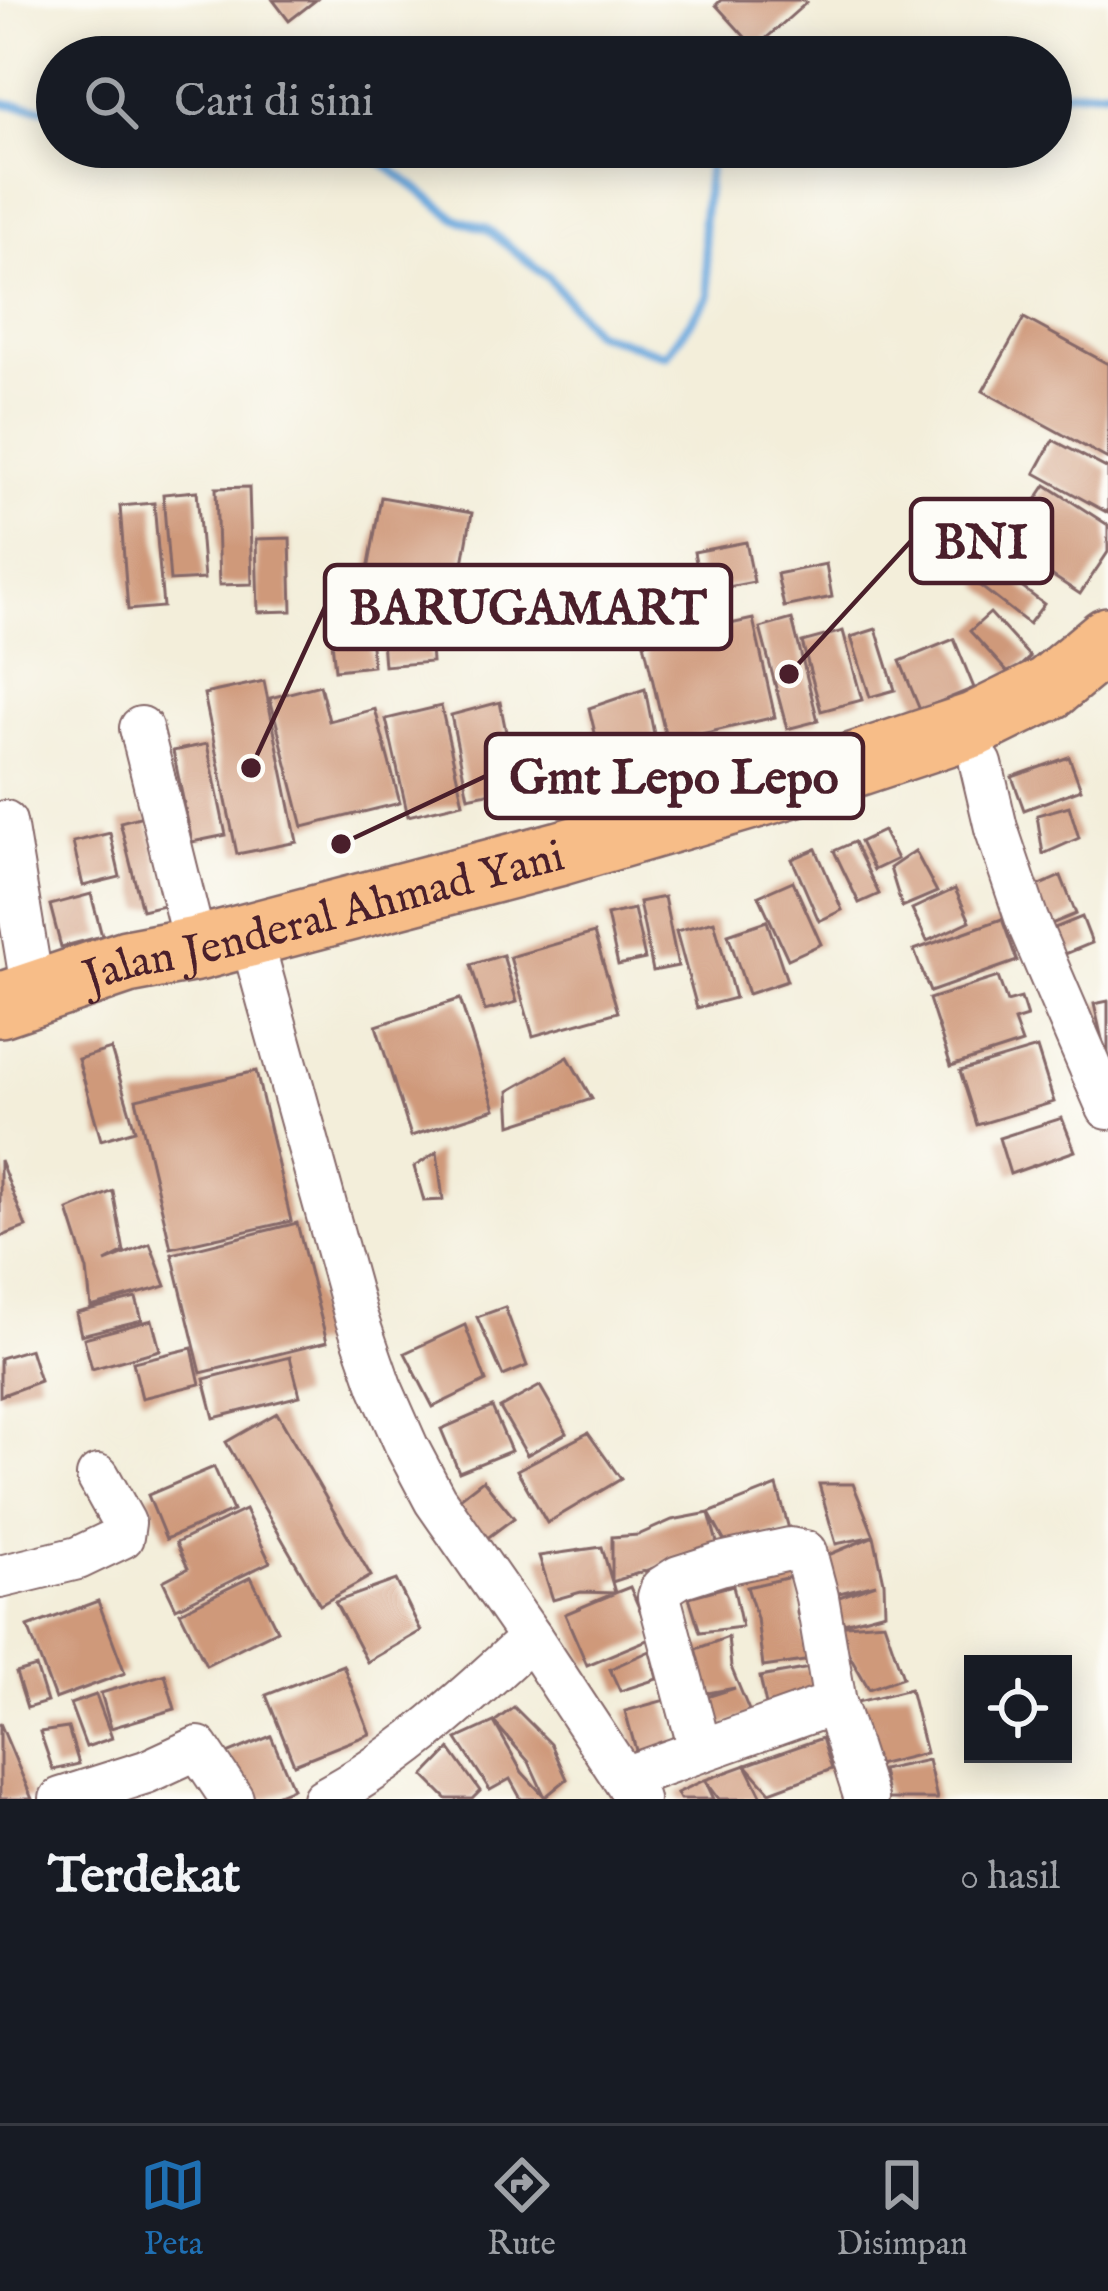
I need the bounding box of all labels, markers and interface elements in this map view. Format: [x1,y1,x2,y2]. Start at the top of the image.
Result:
search box [36,36,1072,168]
icon: search [78,69,144,135]
text: Cari di sini [174,74,374,131]
callout: BNI [911,499,1052,583]
text: BNI [934,515,1028,575]
callout: BARUGAMART [325,565,731,649]
text: BARUGAMART [349,581,708,641]
callout: Gmt Lepo Lepo [486,734,863,818]
text: Gmt Lepo Lepo [509,750,839,810]
street label: Jalan Jenderal Ahmad Yani [71,828,571,1008]
map controls [964,1655,1072,1763]
button: locate [964,1655,1072,1763]
text: Terdekat [48,1845,240,1910]
text: 0 hasil [960,1853,1060,1902]
tab: Peta [140,2152,206,2266]
tab: Rute [487,2152,556,2266]
tab: Disimpan [837,2152,968,2266]

